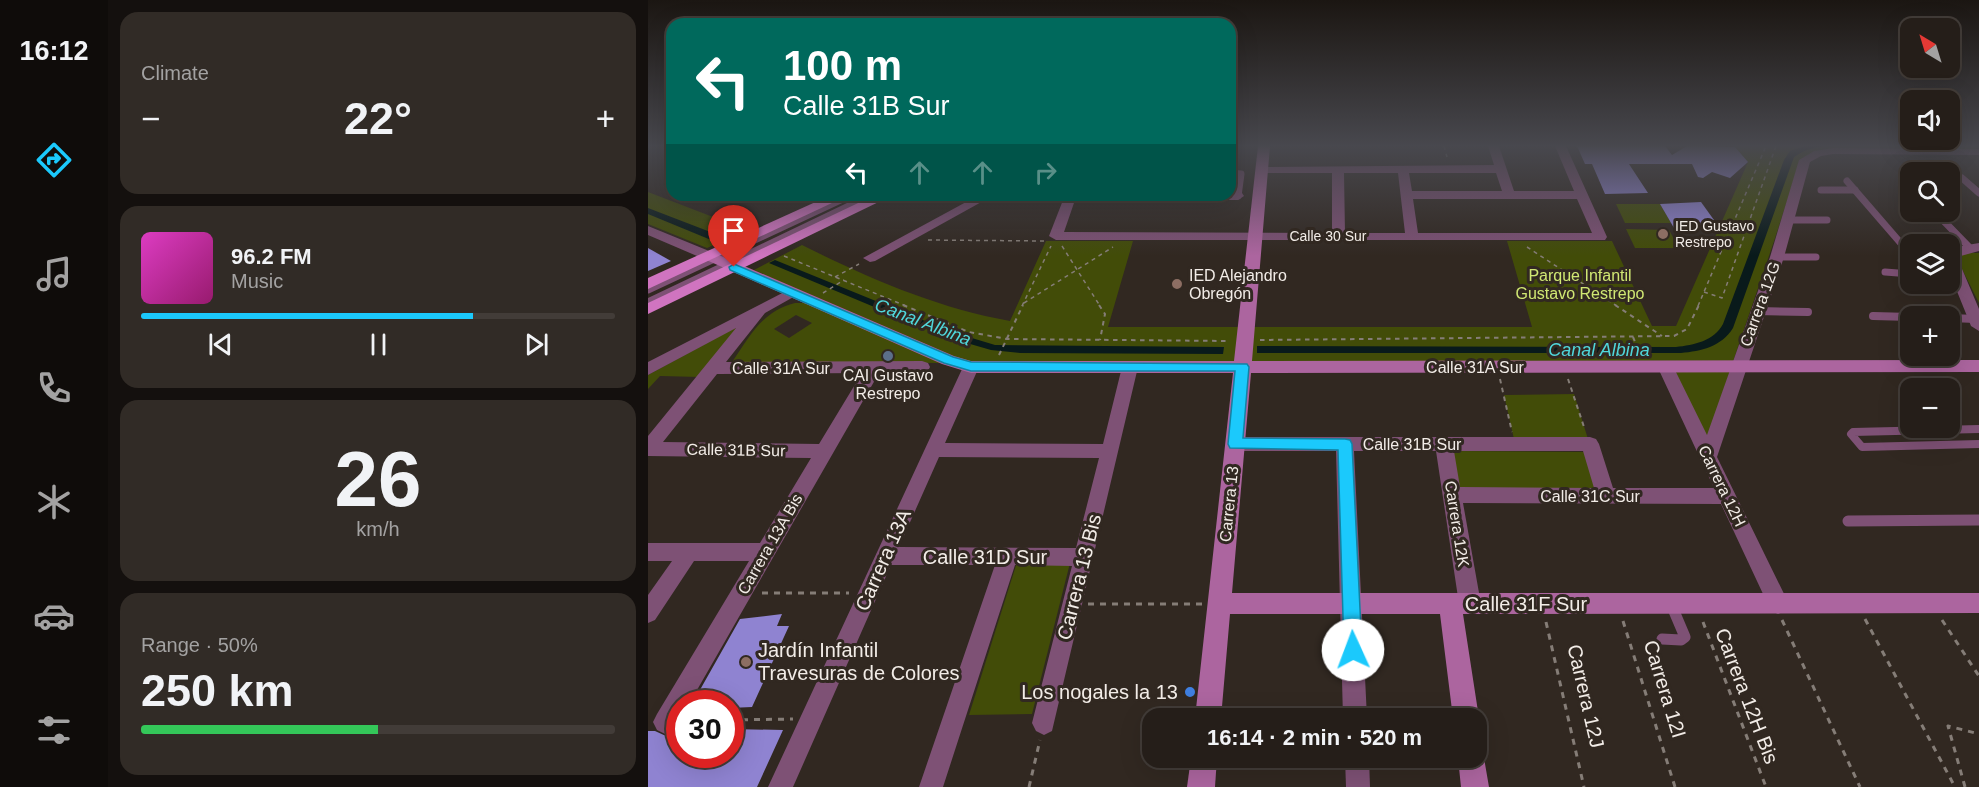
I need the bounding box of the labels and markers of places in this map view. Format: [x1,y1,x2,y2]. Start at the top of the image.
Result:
pin [708,205,759,267]
place label: IED Gustavo Restrepo [1675,218,1755,250]
marker: IED Gustavo Restrepo [1656,227,1670,241]
place label: IED Alejandro Obregón [1189,267,1287,302]
marker: IED Alejandro Obregón [1170,277,1184,291]
marker: CAI Gustavo Restrepo [881,349,895,363]
place label: CAI Gustavo Restrepo [843,367,933,402]
place label: Jardín Infantil Travesuras de Colores [758,639,960,684]
marker: Jardín Infantil Travesuras de Colores [739,655,753,669]
place label: Los nogales la 13 [1021,681,1178,703]
marker: Los nogales la 13 [1183,685,1197,699]

